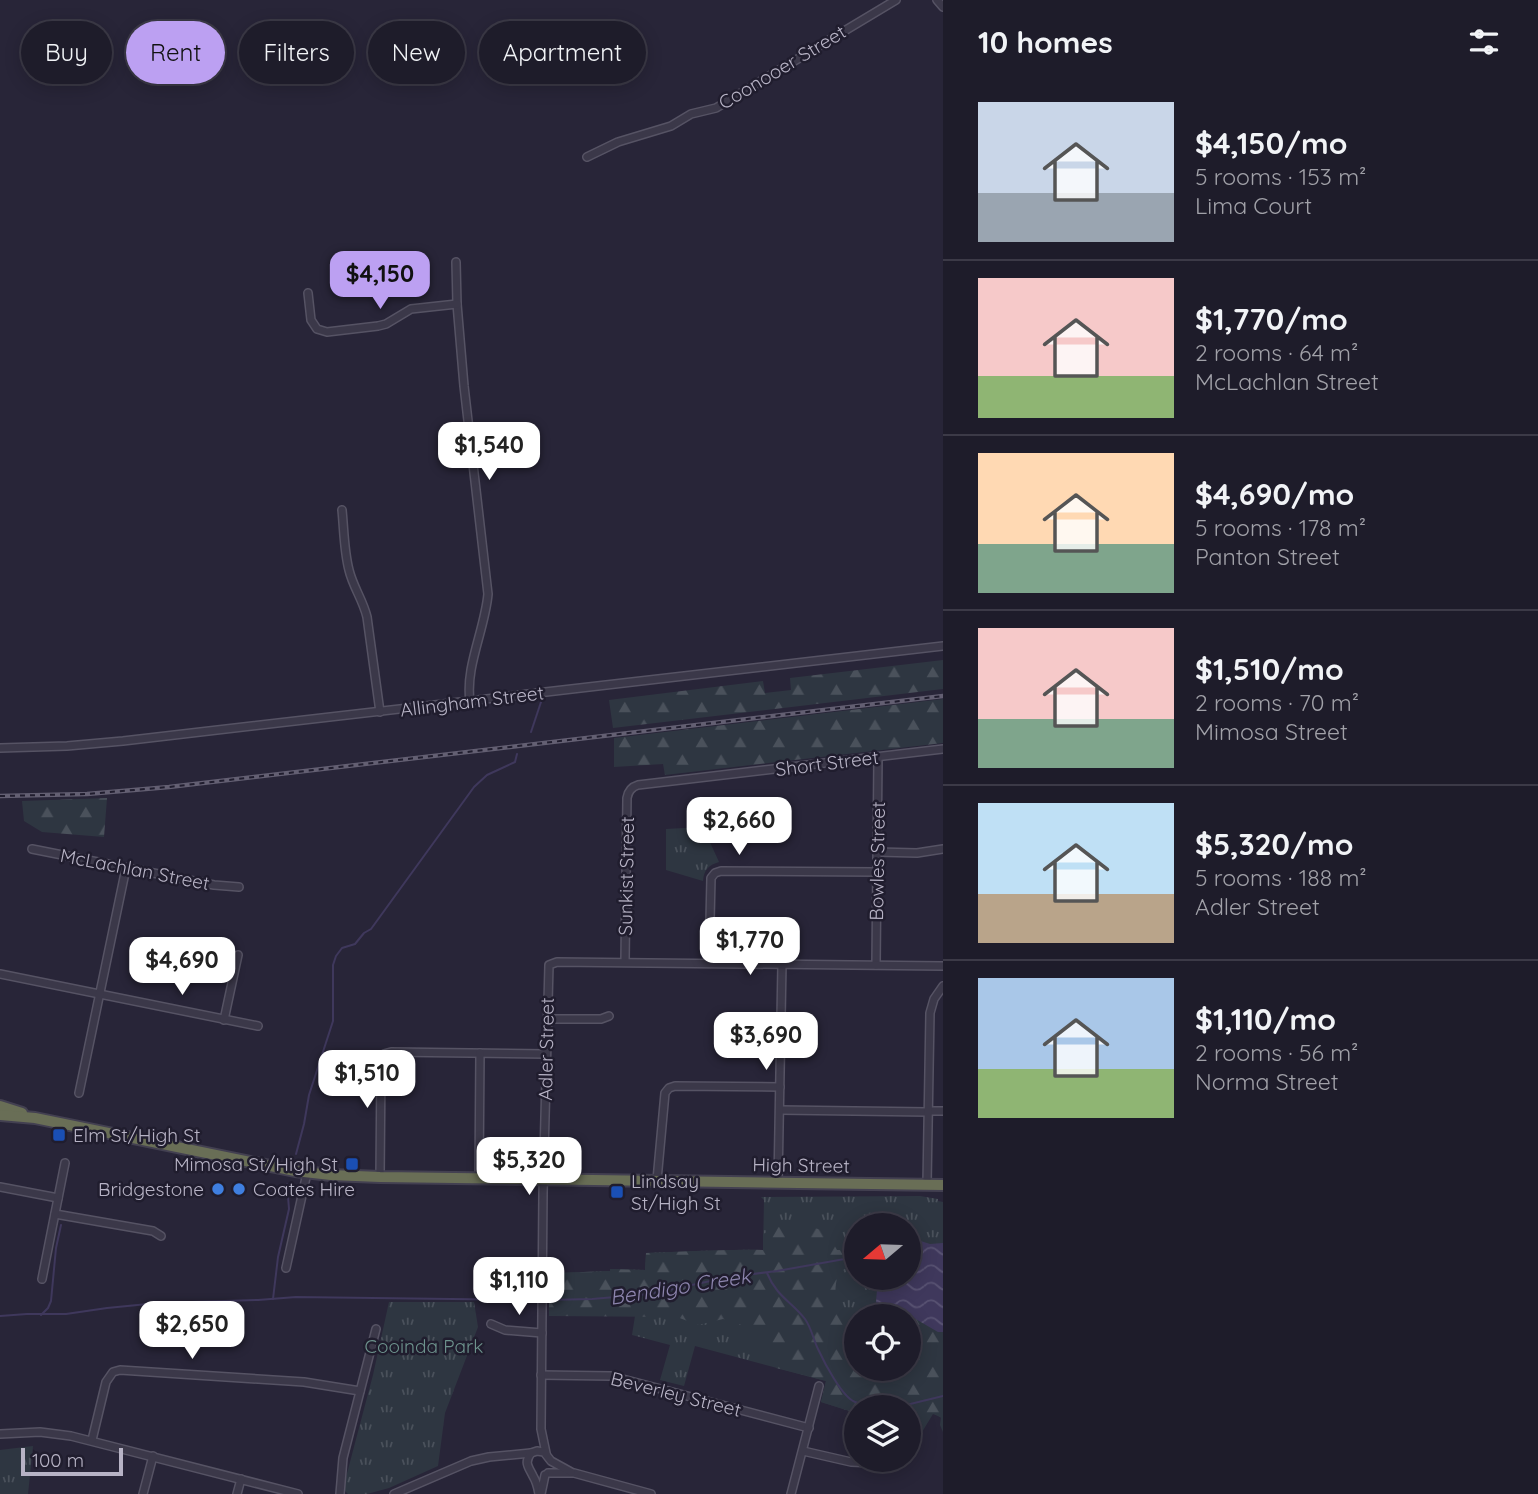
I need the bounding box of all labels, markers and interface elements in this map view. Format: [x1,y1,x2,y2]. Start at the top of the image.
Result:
street label: Coonooer Street [714,20,850,114]
chip: Buy [21,21,112,84]
chip: Rent [126,21,225,84]
chip: Filters [239,21,354,84]
chip: New [368,21,465,84]
chip: Apartment [479,21,646,84]
text: 10 homes [978,23,1113,61]
icon: filters [1465,23,1503,61]
text: $4,150/mo [1195,124,1348,162]
icon: home [1034,130,1118,214]
text: 5 rooms · 153 m² [1195,162,1366,191]
text: Lima Court [1195,191,1312,220]
pin: $4,150 [323,252,437,311]
text: $4,150 [346,259,414,288]
text: $1,770/mo [1195,300,1348,338]
icon: home [1034,306,1118,390]
text: 2 rooms · 64 m² [1195,338,1358,367]
text: McLachlan Street [1195,367,1379,396]
pin: $1,540 [432,422,546,482]
text: $1,540 [454,430,524,459]
text: $4,690/mo [1195,475,1354,513]
icon: home [1034,481,1118,565]
text: 5 rooms · 178 m² [1195,513,1366,542]
text: Panton Street [1195,542,1340,571]
text: $1,510/mo [1195,650,1344,688]
icon: home [1034,656,1118,740]
street label: Allingham Street [399,680,545,722]
text: 2 rooms · 70 m² [1195,688,1359,717]
text: Mimosa Street [1195,717,1348,746]
street label: Short Street [774,745,880,781]
pin: $2,660 [682,798,796,857]
street label: Bowles Street [864,801,890,921]
text: $2,660 [703,805,775,834]
street label: Sunkist Street [613,816,639,936]
text: $5,320/mo [1195,825,1353,863]
icon: home [1034,831,1118,915]
street label: McLachlan Street [58,843,212,895]
text: 5 rooms · 188 m² [1195,863,1367,892]
text: Adler Street [1195,892,1320,921]
pin: $1,770 [693,918,807,977]
text: $1,770 [716,925,784,954]
pin: $4,690 [125,937,239,997]
text: $4,690 [145,945,219,974]
street label: Adler Street [533,997,559,1101]
text: $1,110/mo [1195,1000,1336,1038]
icon: home [1034,1006,1118,1090]
pin: $3,690 [709,1012,823,1072]
text: $3,690 [730,1020,802,1049]
text: 2 rooms · 56 m² [1195,1038,1358,1067]
pin: $1,510 [310,1050,424,1110]
text: $1,510 [334,1058,400,1087]
text: Norma Street [1195,1067,1339,1096]
place label: Elm St/High St [73,1123,200,1147]
marker: Elm St/High St [51,1127,67,1143]
pin: $5,320 [472,1138,586,1197]
text: $5,320 [493,1145,565,1174]
place label: Mimosa St/High St [174,1152,338,1176]
street label: High Street [752,1152,850,1178]
marker: Mimosa St/High St [344,1156,360,1172]
place label: Lindsay St/High St [631,1169,721,1215]
place label: Bridgestone [98,1177,204,1201]
place label: Coates Hire [253,1177,355,1201]
marker: Bridgestone [210,1181,226,1197]
marker: Coates Hire [231,1181,247,1197]
marker: Lindsay St/High St [609,1184,625,1200]
north arrow [844,1213,920,1290]
map controls [844,1213,921,1472]
pin: $1,110 [462,1258,576,1317]
water label: Bendigo Creek [608,1262,754,1310]
text: $1,110 [489,1265,549,1294]
pin: $2,650 [135,1302,249,1361]
button: locate [844,1304,921,1381]
text: $2,650 [155,1309,229,1338]
park label: Cooinda Park [365,1334,483,1358]
street label: Beverley Street [608,1366,744,1422]
button: layers [844,1395,921,1472]
scale bar [21,1445,122,1477]
text: 100 m [32,1448,84,1472]

